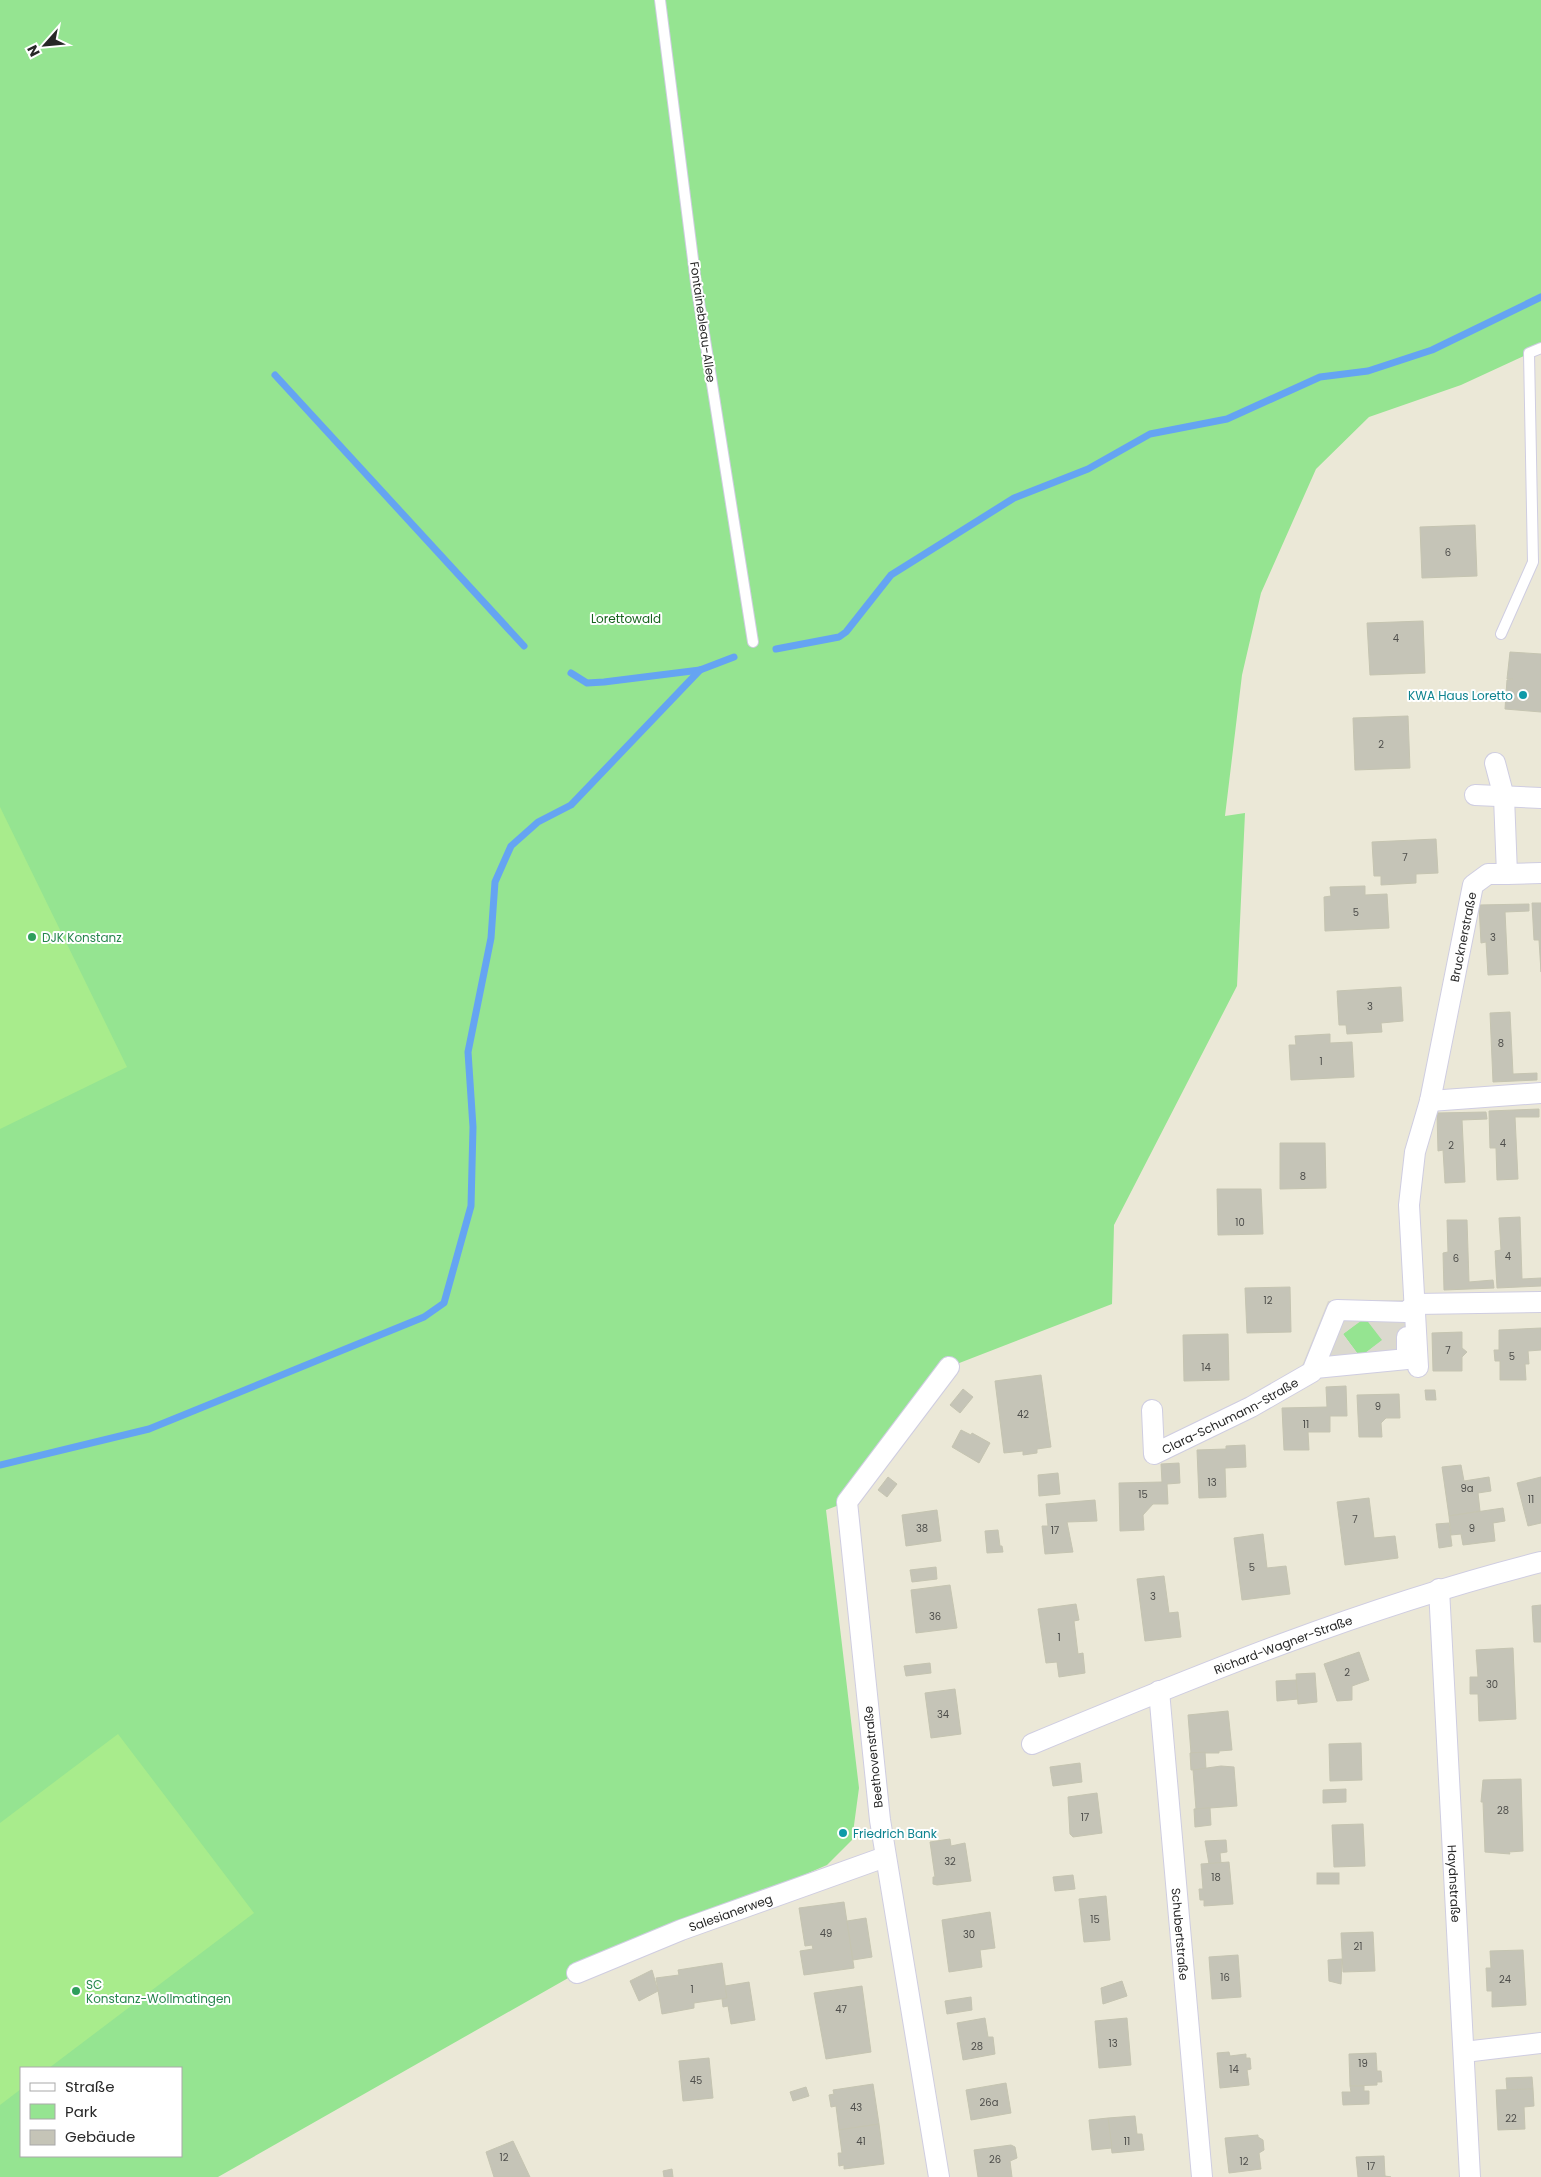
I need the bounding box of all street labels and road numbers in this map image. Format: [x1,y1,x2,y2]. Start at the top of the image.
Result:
street label: Fontainebleau-Allee [686,261,720,383]
street label: Brucknerstraße [1445,890,1480,984]
street label: Clara-Schumann-Straße [1159,1373,1301,1458]
street label: Richard-Wagner-Straße [1211,1611,1354,1678]
street label: Beethovenstraße [859,1705,887,1809]
street label: Haydnstraße [1444,1844,1465,1923]
street label: Schubertstraße [1168,1887,1193,1981]
street label: Salesianerweg [686,1890,775,1935]

